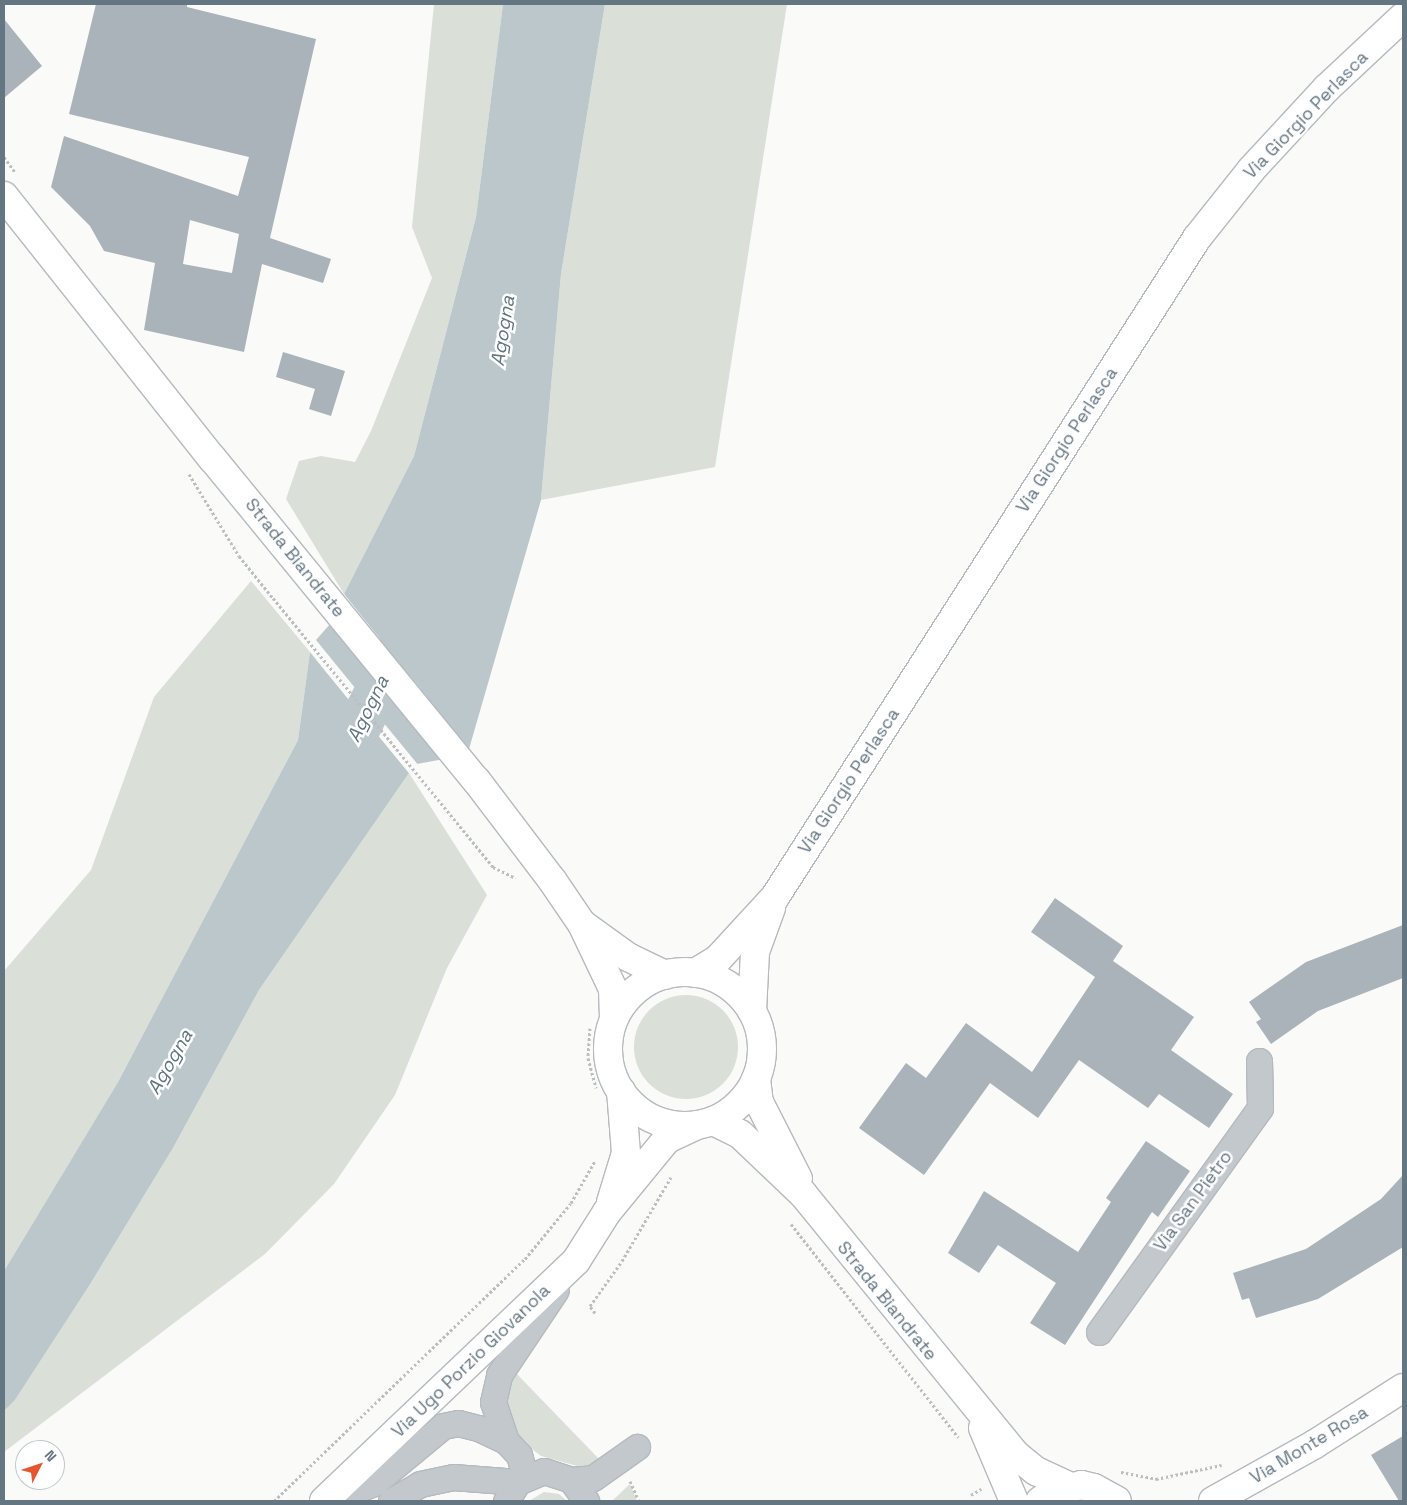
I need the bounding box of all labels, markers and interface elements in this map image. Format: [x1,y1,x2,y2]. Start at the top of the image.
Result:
street label: Via Giorgio Perlasca [1239,47,1373,183]
water label: Agogna [486,294,520,368]
street label: Via Giorgio Perlasca [1012,363,1122,517]
street label: Strada Biandrate [240,494,350,622]
water label: Agogna [342,672,394,746]
street label: Via Giorgio Perlasca [794,704,904,858]
water label: Agogna [142,1026,198,1098]
street label: Via San Pietro [1149,1147,1237,1255]
street label: Strada Biandrate [832,1237,942,1365]
street label: Via Ugo Porzio Giovanola [387,1280,555,1442]
street label: Via Monte Rosa [1246,1401,1372,1489]
north arrow [15,1440,65,1490]
text: N [41,1446,60,1465]

